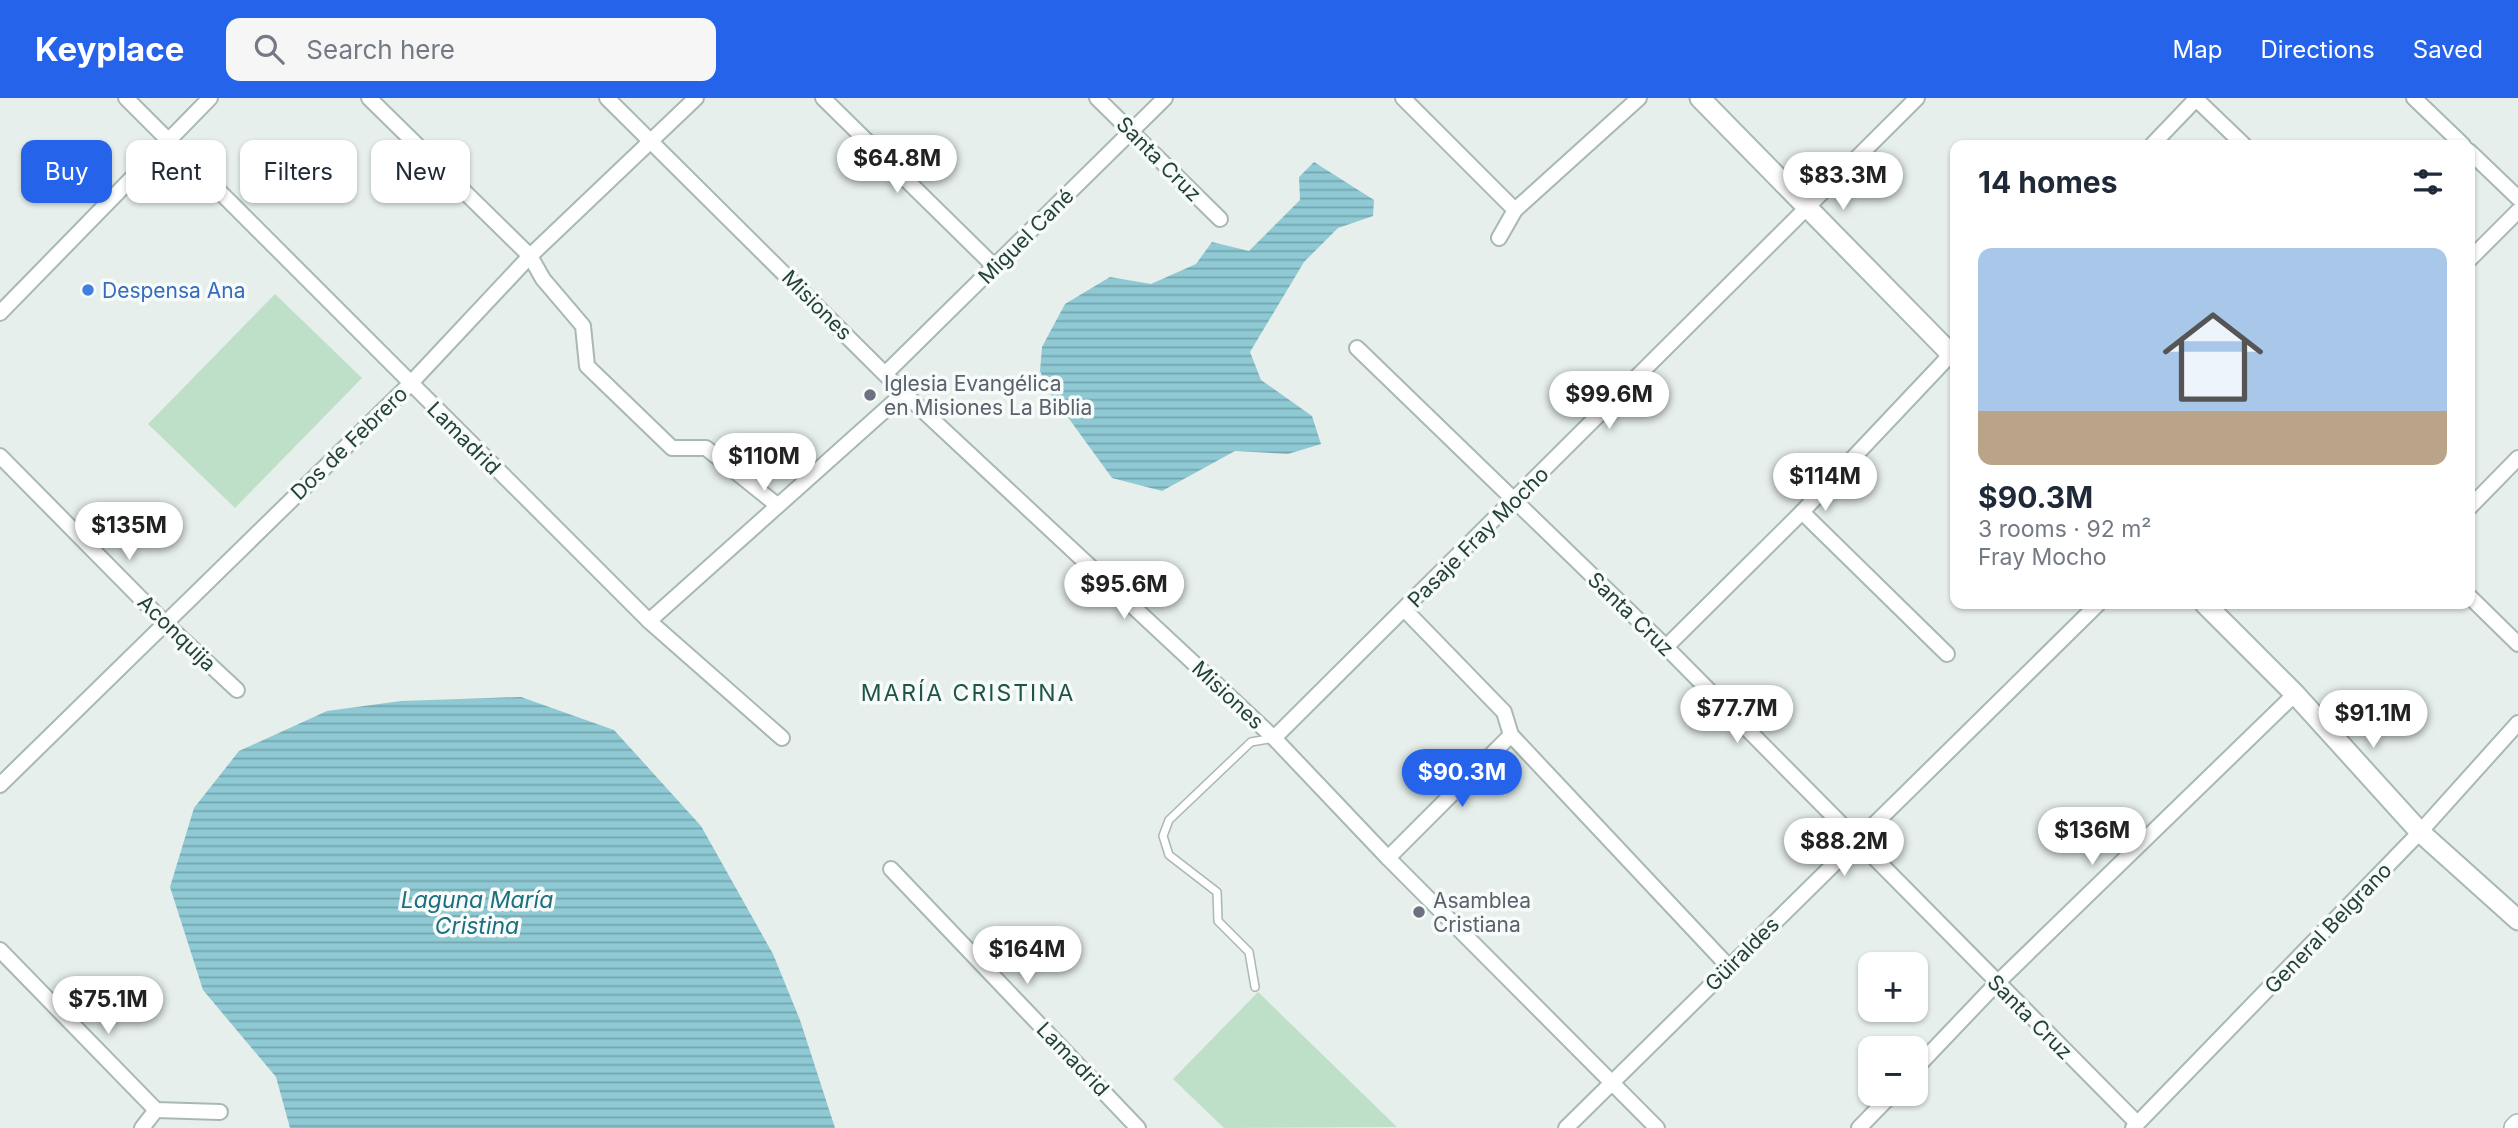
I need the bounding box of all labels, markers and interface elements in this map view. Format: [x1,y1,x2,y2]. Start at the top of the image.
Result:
search box [226,18,716,81]
text: Keyplace [35,29,184,69]
icon: search [250,30,288,68]
text: Search here [306,34,455,65]
text: Map [2173,35,2222,64]
text: Directions [2260,35,2375,64]
text: Saved [2413,35,2483,64]
street label: Santa Cruz [1111,111,1207,207]
pin: $64.8M [840,136,954,195]
chip: Buy [21,140,112,203]
chip: Rent [126,140,226,203]
chip: Filters [240,140,357,203]
chip: New [371,140,470,203]
text: $64.8M [853,144,941,172]
pin: $83.3M [1786,152,1900,212]
text: $83.3M [1799,161,1887,189]
icon: filters [2409,163,2447,201]
text: 14 homes [1978,164,2117,200]
street label: Miguel Cané [973,183,1079,289]
street label: Misiones [777,265,857,345]
place label: Despensa Ana [102,278,245,303]
marker: Despensa Ana [80,282,96,298]
icon: home [2150,294,2276,420]
place label: Iglesia Evangélica en Misiones La Biblia [884,371,1092,420]
pin: $99.6M [1552,372,1666,431]
text: $99.6M [1565,380,1653,408]
street label: Dos de Febrero [286,381,412,505]
marker: Iglesia Evangélica en Misiones La Biblia [862,387,878,403]
street label: Lamadrid [422,396,506,480]
pin: $110M [715,434,813,493]
text: $110M [728,442,800,470]
pin: $114M [1776,454,1874,513]
street label: Pasaje Fray Mocho [1402,461,1554,613]
text: $114M [1789,462,1861,490]
text: $90.3M [1978,479,2093,515]
pin: $135M [80,503,178,562]
text: $135M [91,511,167,539]
text: 3 rooms · 92 m² [1978,515,2151,543]
text: Fray Mocho [1978,543,2107,571]
pin: $95.6M [1067,561,1181,621]
street label: Santa Cruz [1583,567,1679,661]
text: $95.6M [1080,570,1168,598]
street label: Aconquija [133,590,221,676]
street label: Misiones [1187,656,1269,734]
district label: MARÍA CRISTINA [861,679,1075,707]
pin: $77.7M [1680,686,1794,745]
pin: $91.1M [2316,690,2430,750]
text: $77.7M [1696,694,1778,722]
text: $91.1M [2335,699,2411,727]
pin: $90.3M [1405,750,1519,809]
text: $90.3M [1418,758,1506,786]
pin: $136M [2043,808,2141,867]
text: $136M [2054,816,2130,844]
pin: $88.2M [1787,818,1901,878]
text: $88.2M [1800,827,1888,855]
street label: General Belgrano [2259,857,2397,999]
water label: Laguna María Cristina [401,886,553,940]
place label: Asamblea Cristiana [1433,888,1531,937]
marker: Asamblea Cristiana [1411,904,1427,920]
street label: Güiraldes [1700,912,1784,996]
pin: $164M [978,926,1076,986]
text: $164M [989,935,1065,963]
map controls [1858,952,1928,1106]
button: + [1858,952,1928,1022]
street label: Santa Cruz [1982,969,2078,1065]
pin: $75.1M [51,976,165,1036]
text: $75.1M [68,985,148,1013]
street label: Lamadrid [1032,1017,1114,1101]
button: − [1858,1036,1928,1106]

